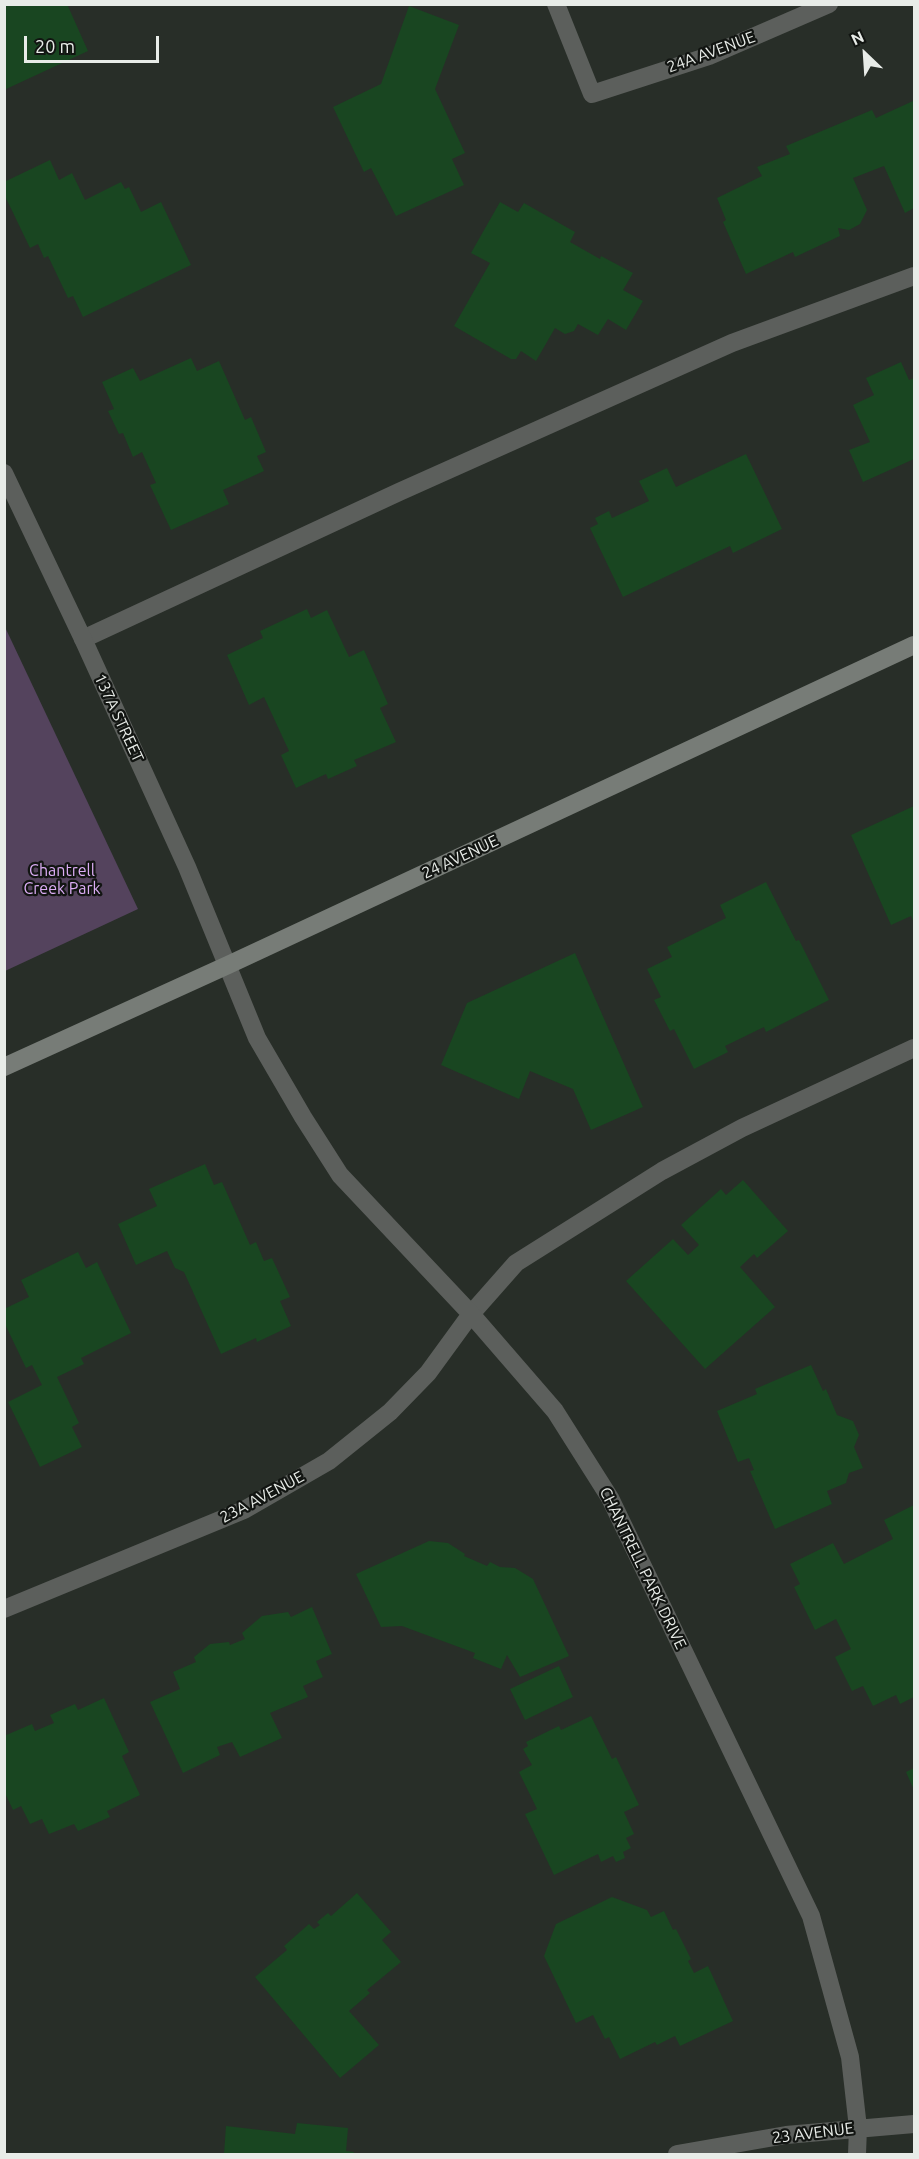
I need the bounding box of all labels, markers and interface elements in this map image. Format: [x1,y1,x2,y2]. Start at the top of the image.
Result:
scale bar [27,24,162,62]
north arrow [835,24,895,84]
street label: 24A AVENUE [664,27,758,77]
text: N [848,27,867,48]
text: 20 m [35,36,75,56]
street label: 137A STREET [90,671,148,765]
street label: 24 AVENUE [419,831,501,883]
park label: Chantrell Creek Park [23,861,101,899]
street label: 23A AVENUE [217,1467,307,1527]
street label: CHANTRELL PARK DRIVE [595,1484,691,1652]
street label: 23 AVENUE [771,2118,855,2148]

